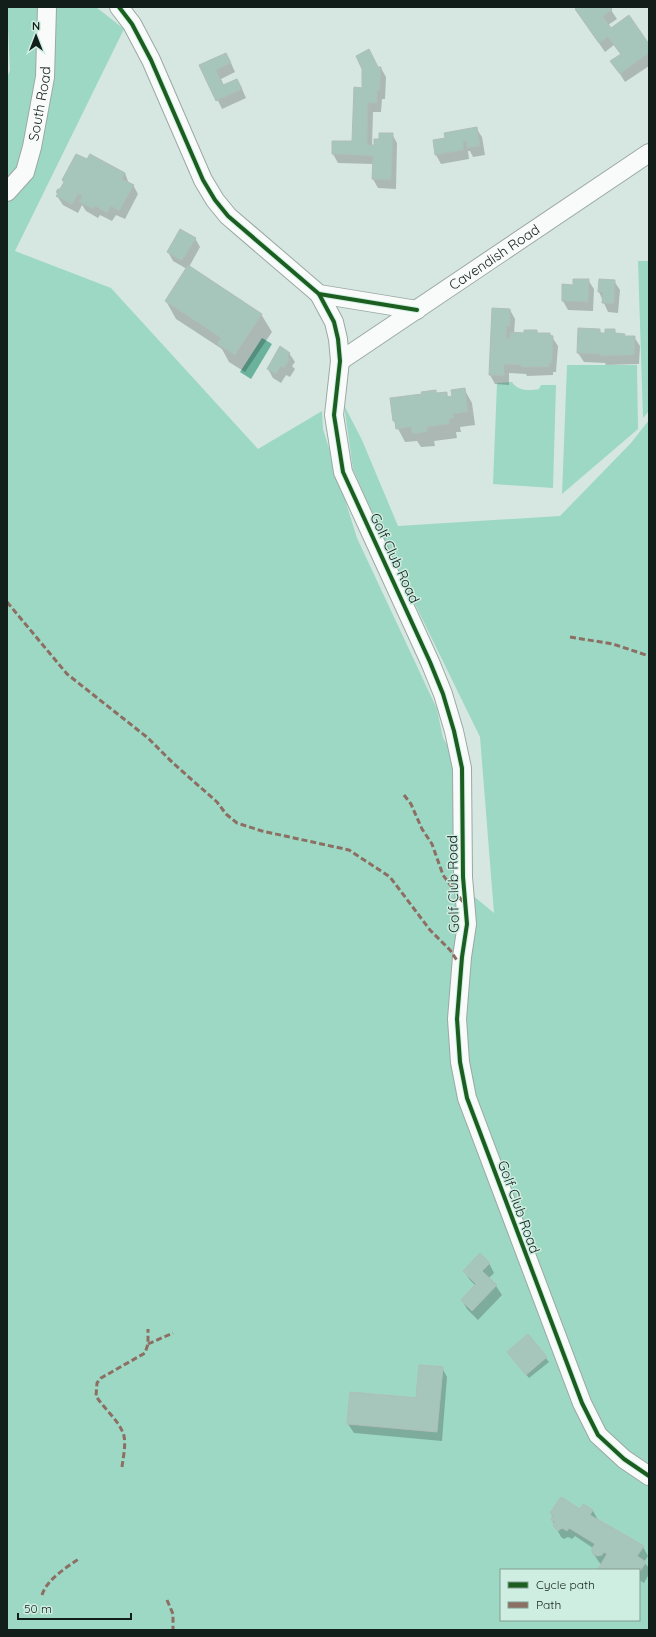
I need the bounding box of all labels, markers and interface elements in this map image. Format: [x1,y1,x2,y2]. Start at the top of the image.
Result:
north arrow [16,16,56,56]
text: N [32,19,40,33]
street label: South Road [24,66,54,142]
street label: Cavendish Road [446,220,543,294]
street label: Golf Club Road [366,510,424,606]
street label: Golf Club Road [443,835,463,933]
street label: Golf Club Road [494,1158,544,1256]
legend [500,1569,640,1621]
text: Cycle path [536,1577,595,1592]
scale bar [18,1595,131,1621]
text: Path [536,1597,561,1612]
text: 50 m [24,1601,52,1616]

